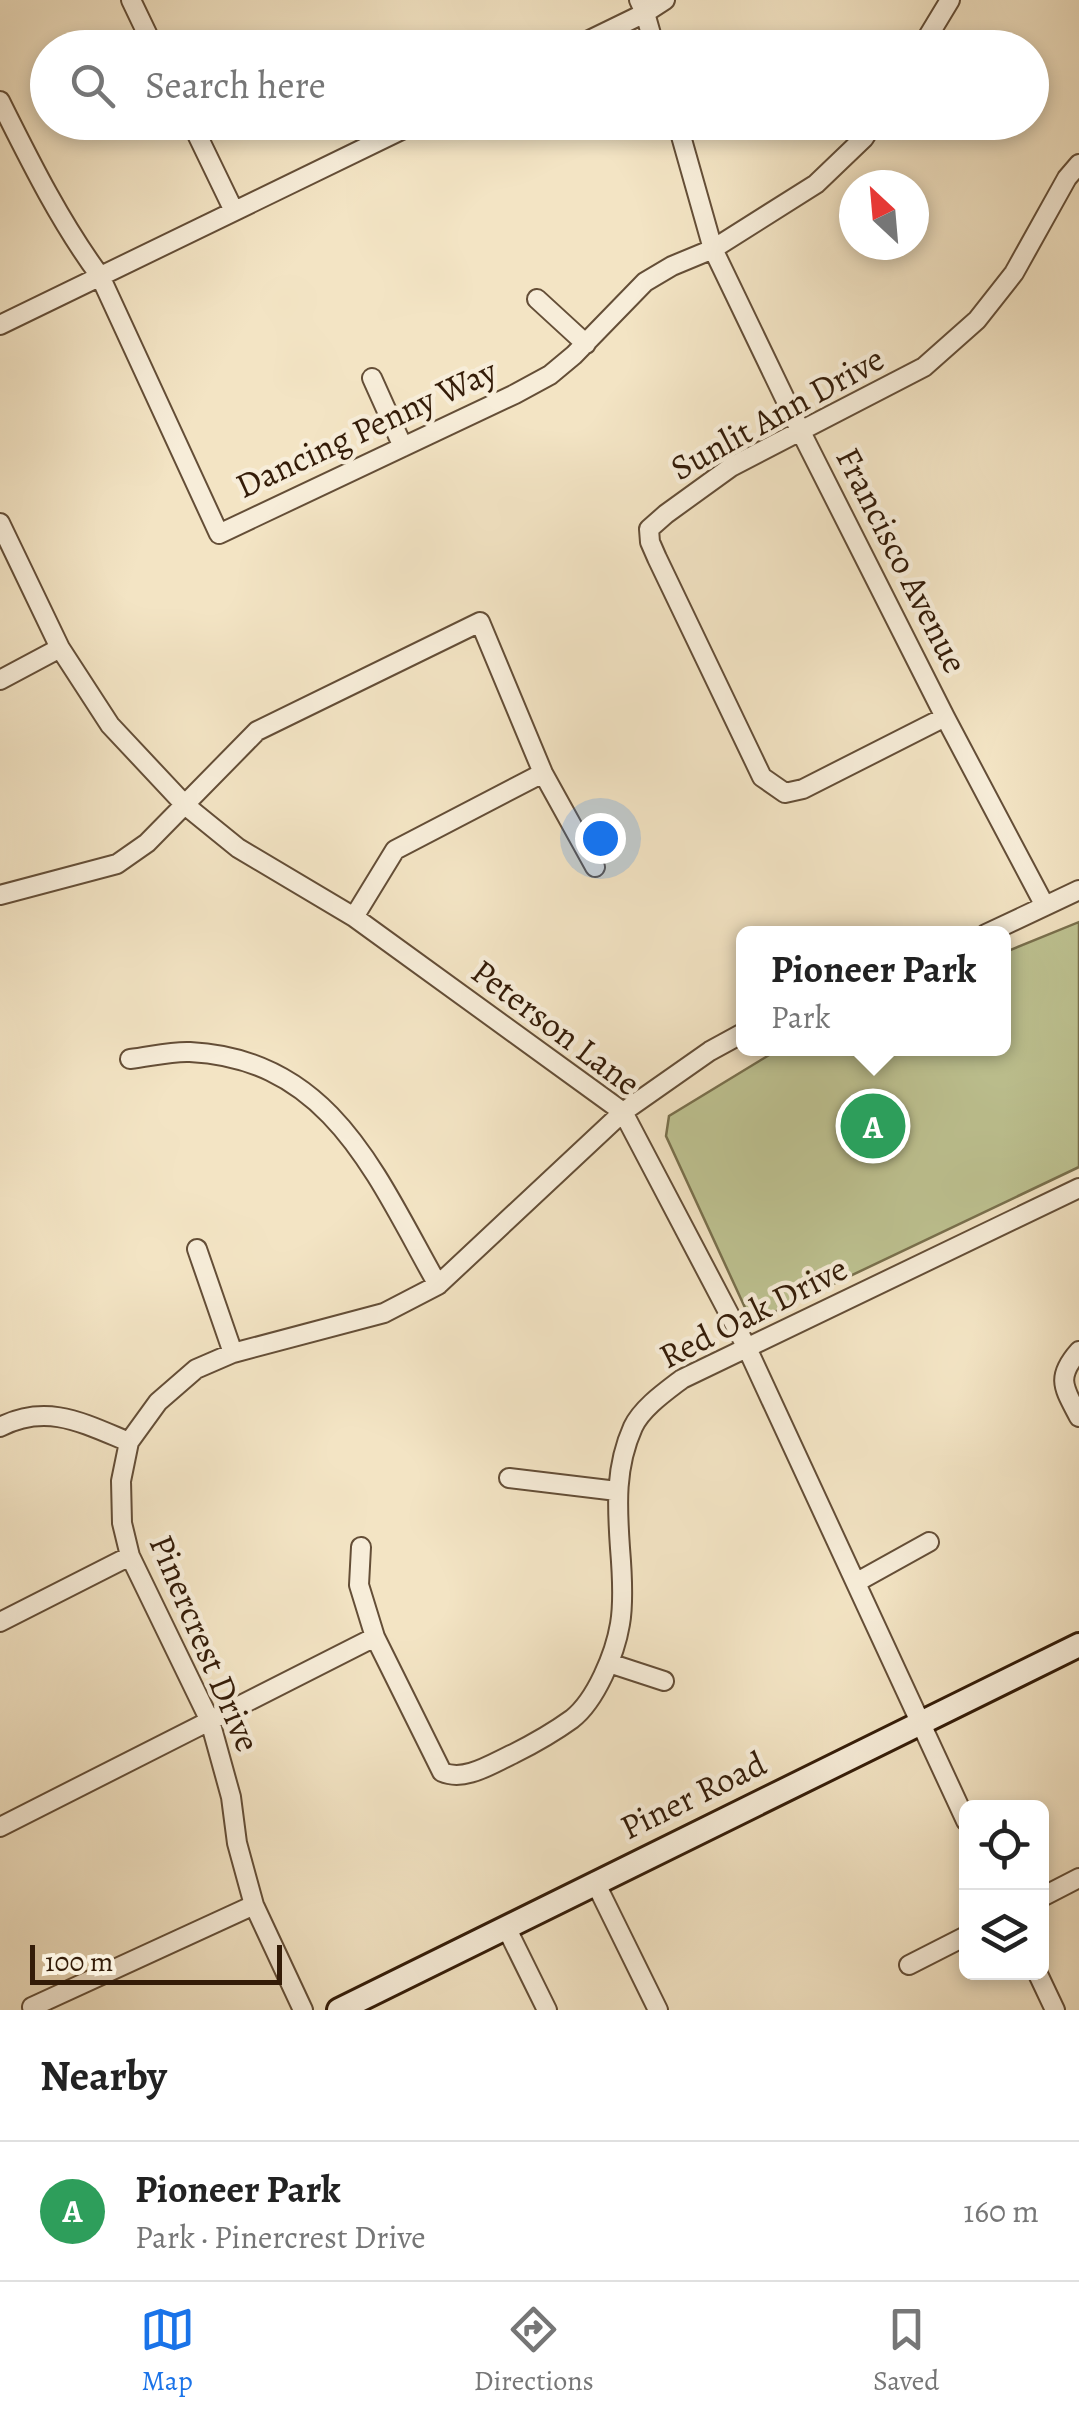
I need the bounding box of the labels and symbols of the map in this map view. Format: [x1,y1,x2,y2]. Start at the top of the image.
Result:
north arrow [839,170,929,260]
street label: Sunlit Ann Drive [662,335,892,491]
street label: Dancing Penny Way [228,346,505,510]
street label: Francisco Avenue [824,439,980,681]
your location [575,813,626,864]
street label: Peterson Lane [461,947,651,1107]
pin: A [840,1088,906,1164]
street label: Red Oak Drive [651,1244,855,1380]
street label: Pinercrest Drive [138,1527,272,1759]
street label: Piner Road [612,1739,774,1851]
scale bar [30,1940,282,1984]

